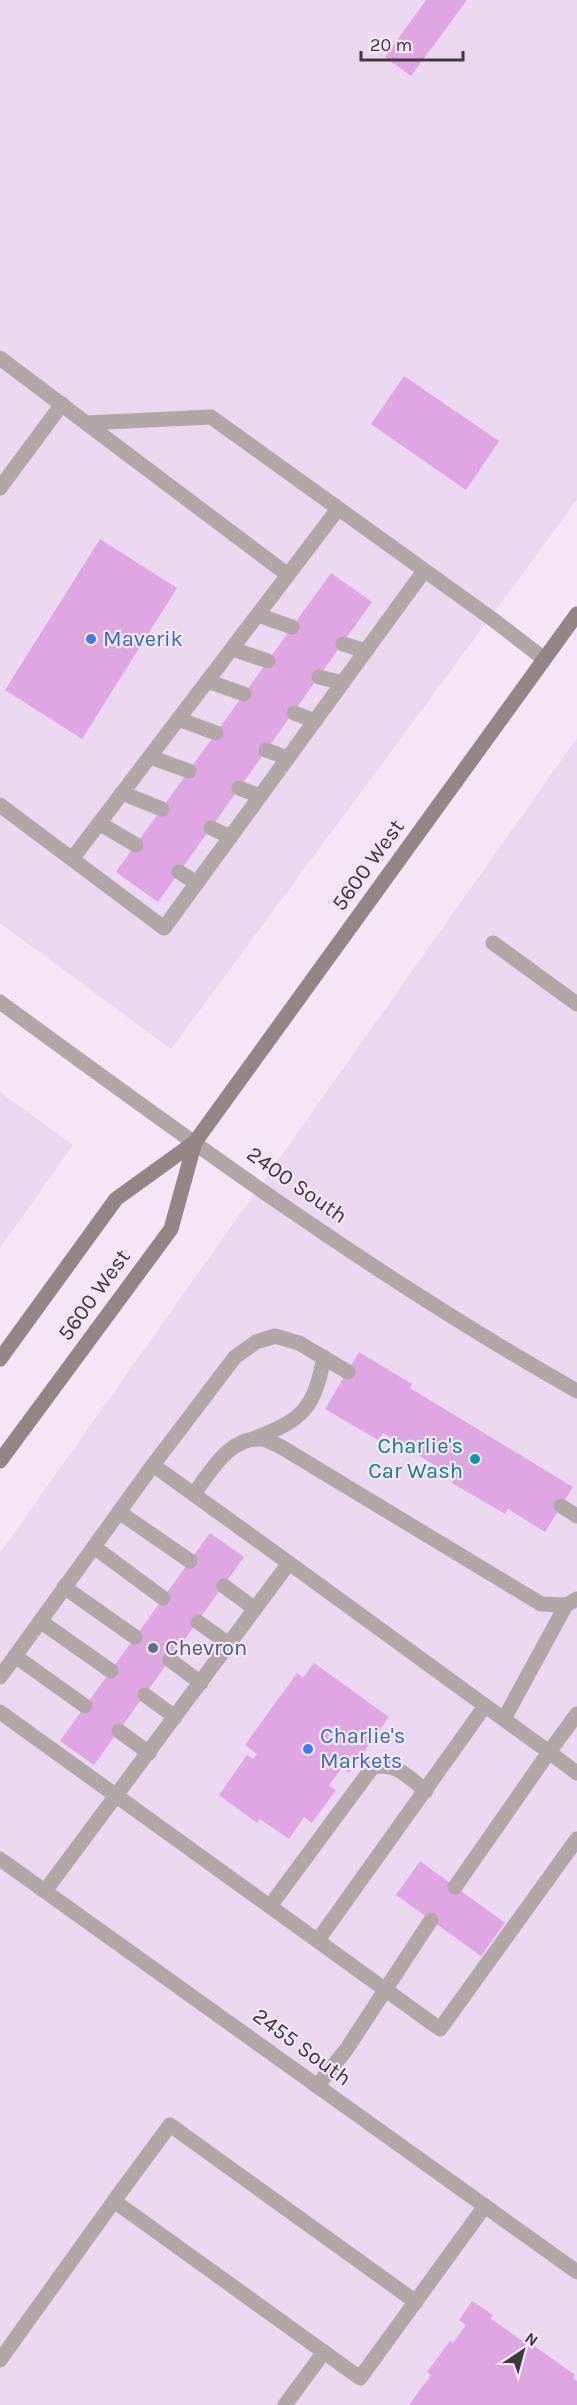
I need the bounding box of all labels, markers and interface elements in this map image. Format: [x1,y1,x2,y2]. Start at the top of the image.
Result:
scale bar [361,24,463,62]
text: 20 m [370,34,412,56]
place label: Maverik [103,626,183,652]
marker: Maverik [84,632,98,646]
street label: 5600 West [326,814,410,916]
street label: 2400 South [242,1141,352,1229]
street label: 5600 West [52,1244,136,1346]
place label: Charlie's Car Wash [368,1433,463,1484]
marker: Charlie's Car Wash [468,1452,482,1466]
place label: Chevron [165,1635,247,1661]
marker: Chevron [146,1641,160,1655]
place label: Charlie's Markets [320,1723,405,1774]
marker: Charlie's Markets [301,1742,315,1756]
street label: 2455 South [248,2003,356,2091]
north arrow [493,2321,553,2381]
text: N [521,2328,542,2350]

